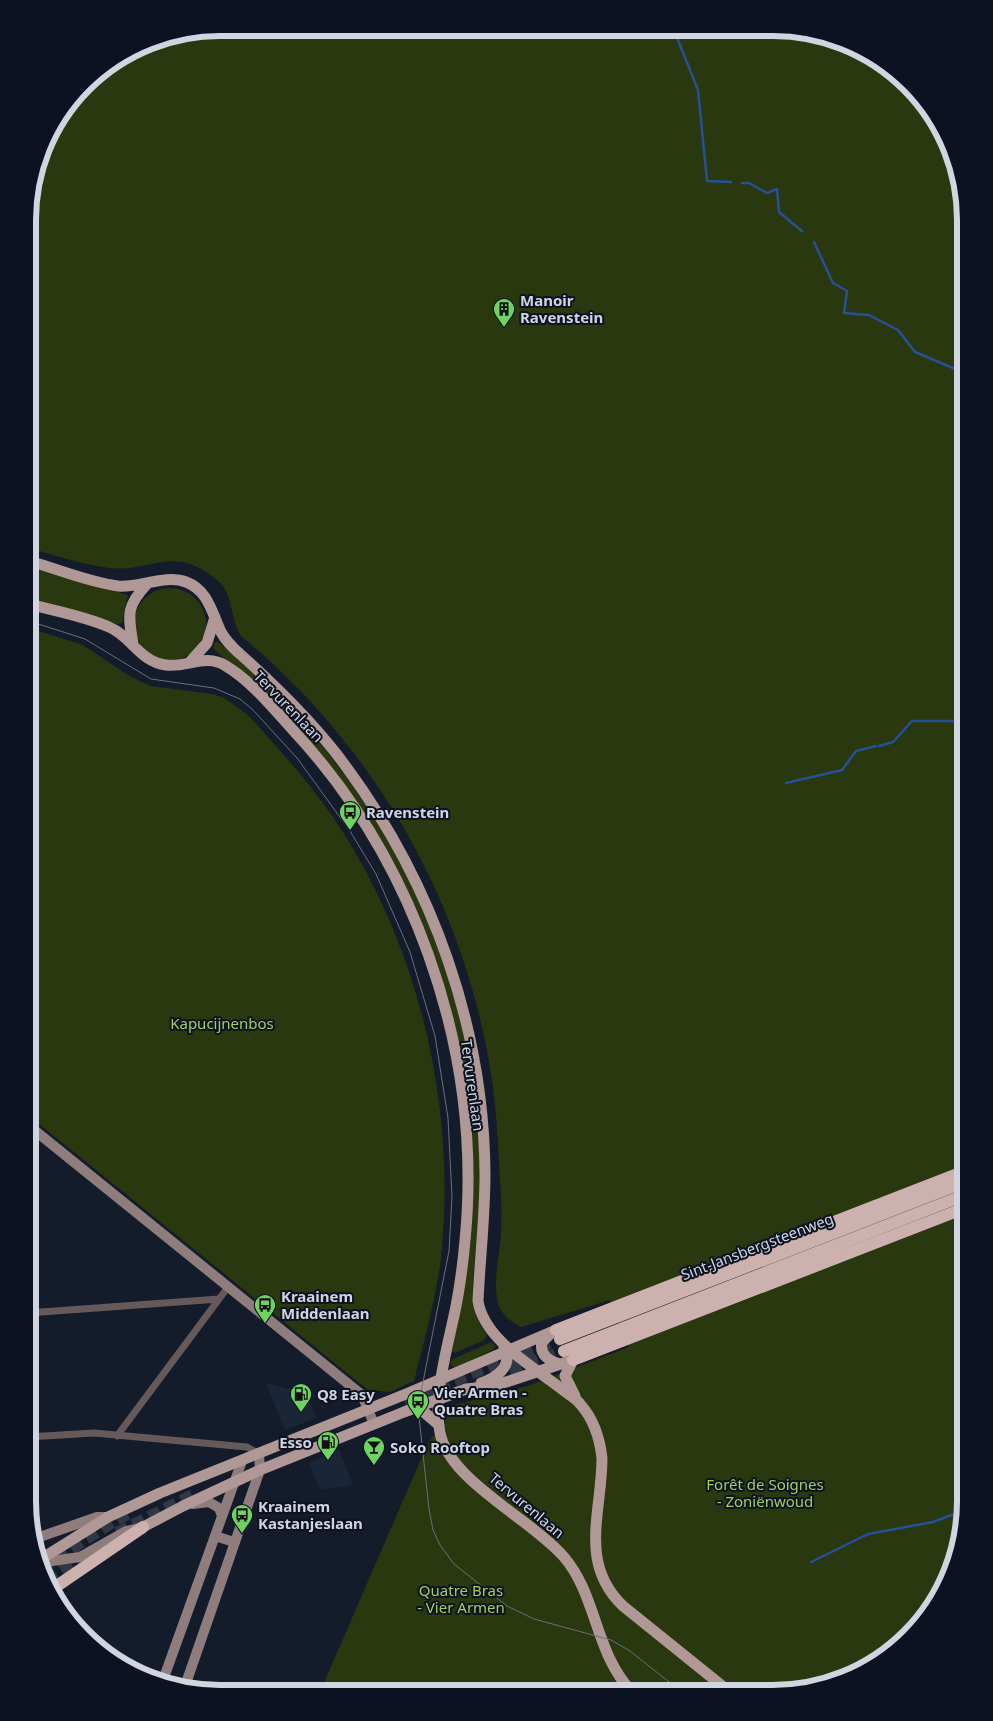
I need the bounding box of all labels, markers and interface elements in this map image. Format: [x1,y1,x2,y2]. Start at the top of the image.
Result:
place label: Manoir Ravenstein [520,290,603,327]
building icon: Manoir Ravenstein [492,297,516,328]
street label: Tervurenlaan [250,666,328,746]
bus stop icon: Ravenstein [338,800,362,831]
place label: Ravenstein [366,802,449,822]
park label: Kapucijnenbos [170,1013,274,1033]
street label: Tervurenlaan [457,1038,489,1132]
street label: Sint-Jansbergsteenweg [678,1208,836,1284]
place label: Kraainem Middenlaan [281,1286,370,1323]
bus stop icon: Kraainem Middenlaan [253,1293,277,1324]
fuel station icon: Q8 Easy [289,1382,313,1413]
place label: Vier Armen - Quatre Bras [434,1382,527,1419]
place label: Q8 Easy [317,1384,375,1404]
bus stop icon: Vier Armen - Quatre Bras [406,1389,430,1420]
fuel station icon: Esso [316,1430,340,1461]
place label: Esso [279,1432,312,1452]
bar icon: Soko Rooftop [362,1435,386,1466]
place label: Soko Rooftop [390,1437,490,1457]
street label: Tervurenlaan [485,1468,569,1542]
park label: Forêt de Soignes - Zoniënwoud [706,1474,824,1511]
place label: Kraainem Kastanjeslaan [258,1496,363,1533]
bus stop icon: Kraainem Kastanjeslaan [230,1503,254,1534]
park label: Quatre Bras - Vier Armen [417,1580,505,1617]

